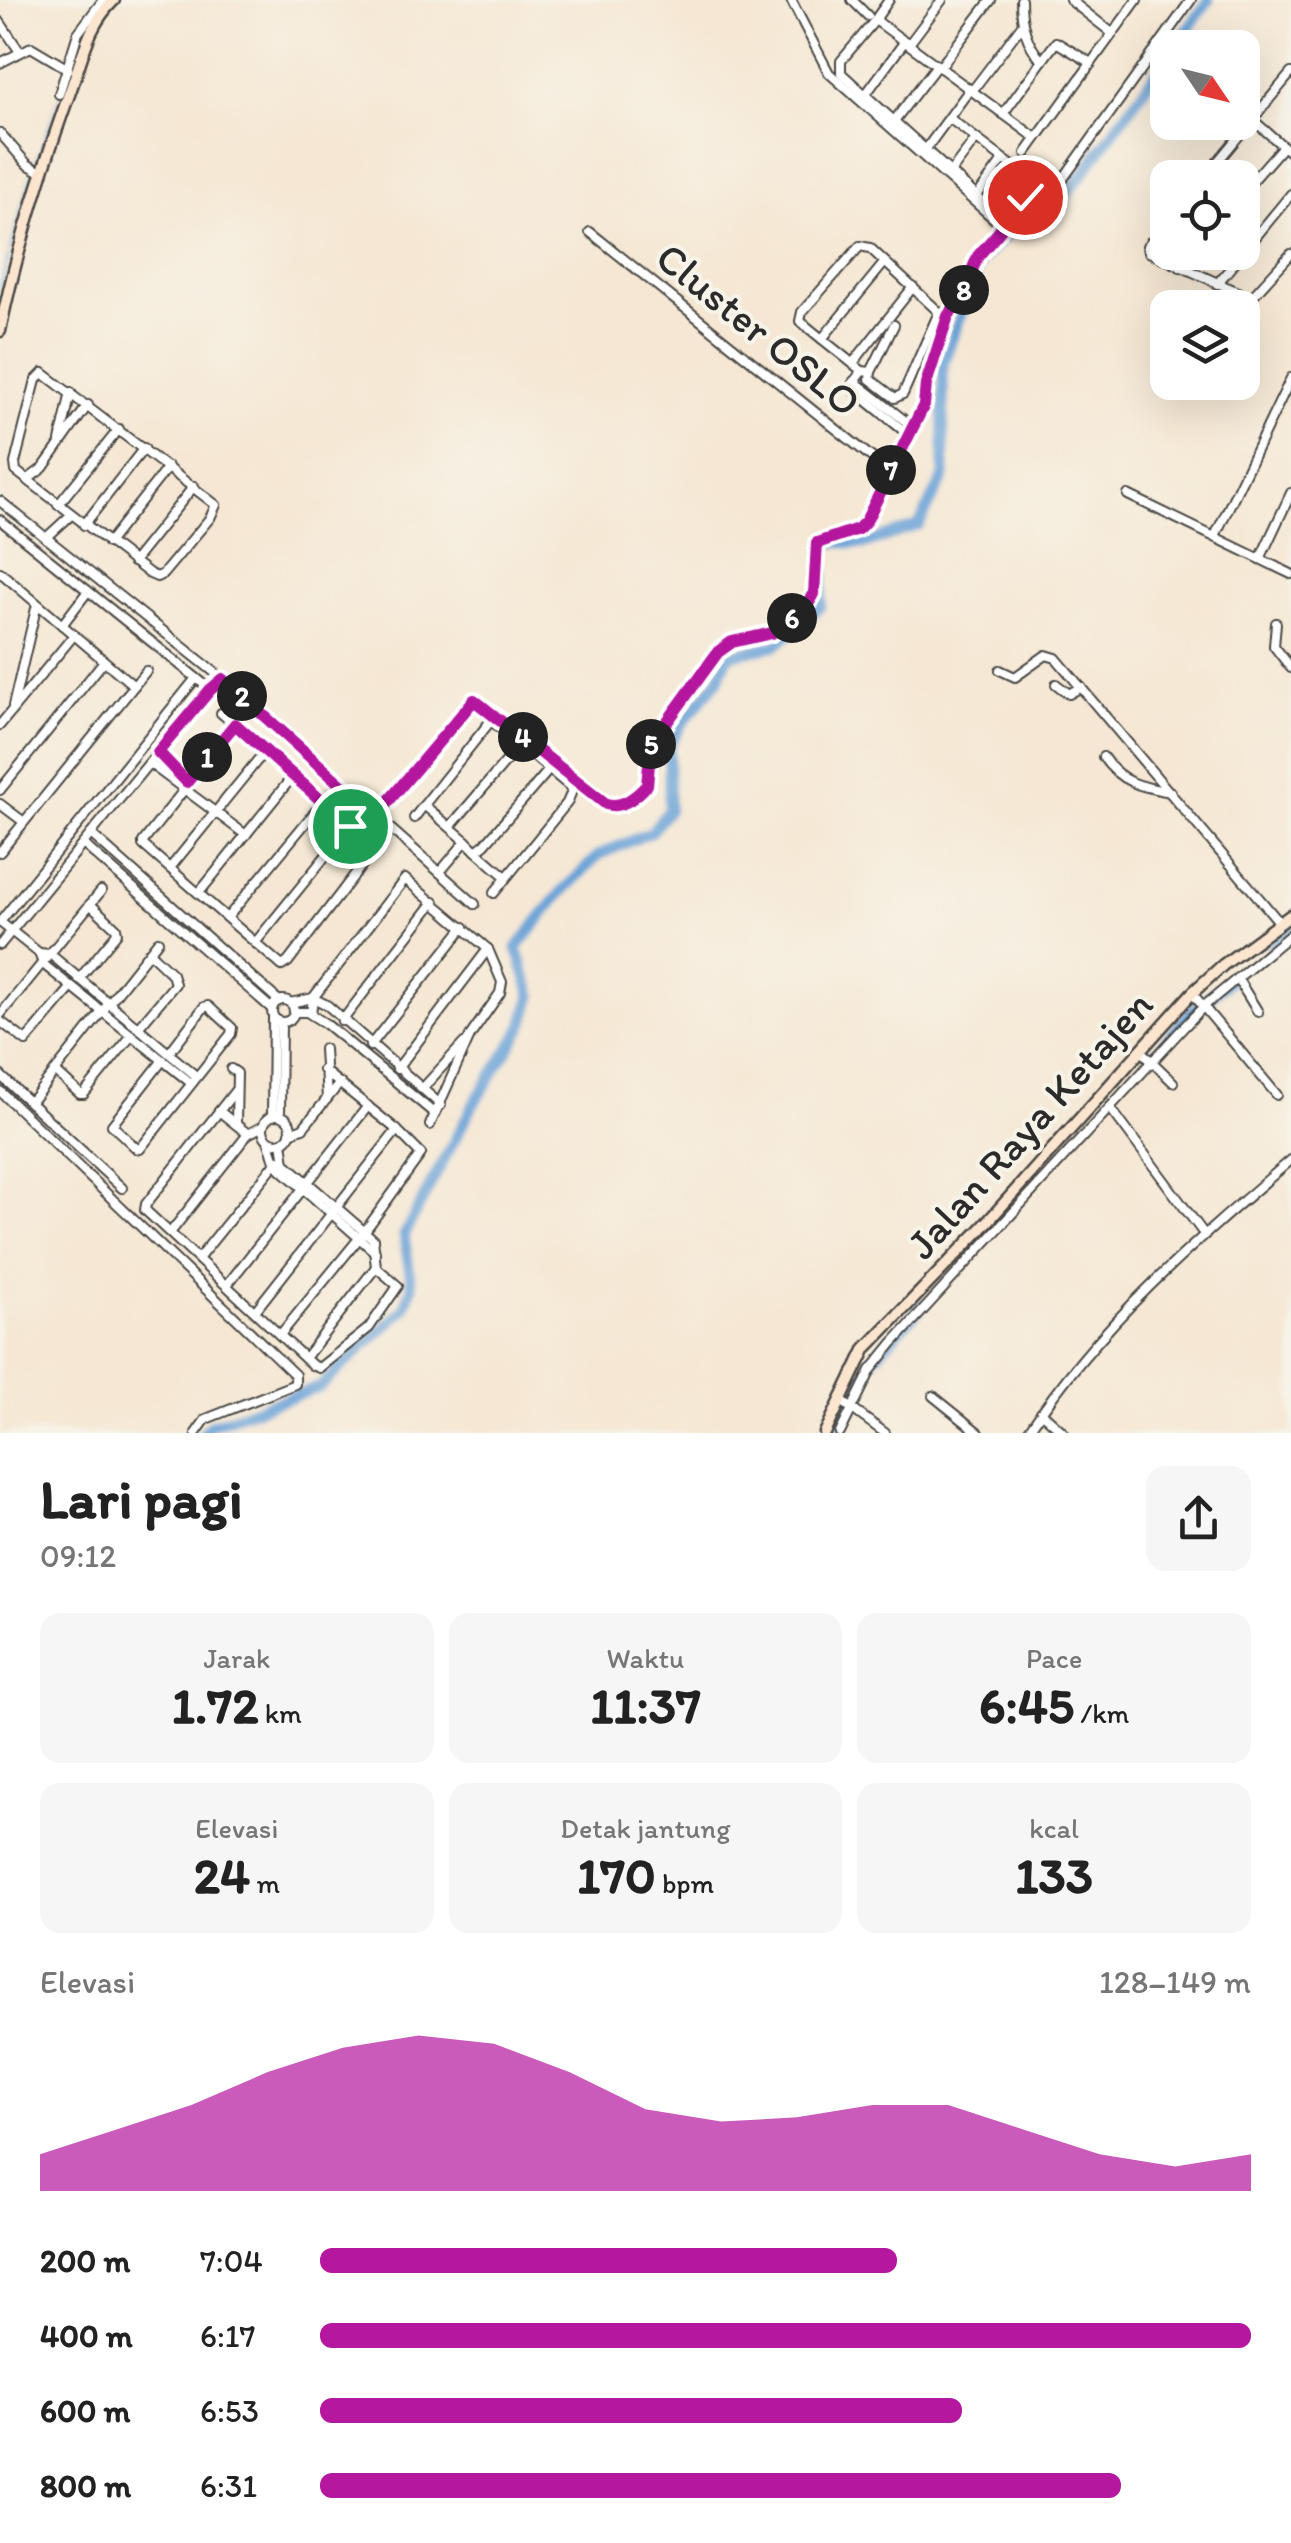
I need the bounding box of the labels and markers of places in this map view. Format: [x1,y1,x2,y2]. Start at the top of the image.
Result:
pin [983,155,1068,240]
pin: 8 [939,265,989,315]
pin: 7 [866,445,916,495]
pin: 6 [767,593,817,643]
pin: 2 [217,671,267,721]
pin: 4 [498,712,548,762]
pin: 5 [626,719,676,769]
pin: 1 [182,732,232,782]
pin [308,784,393,869]

